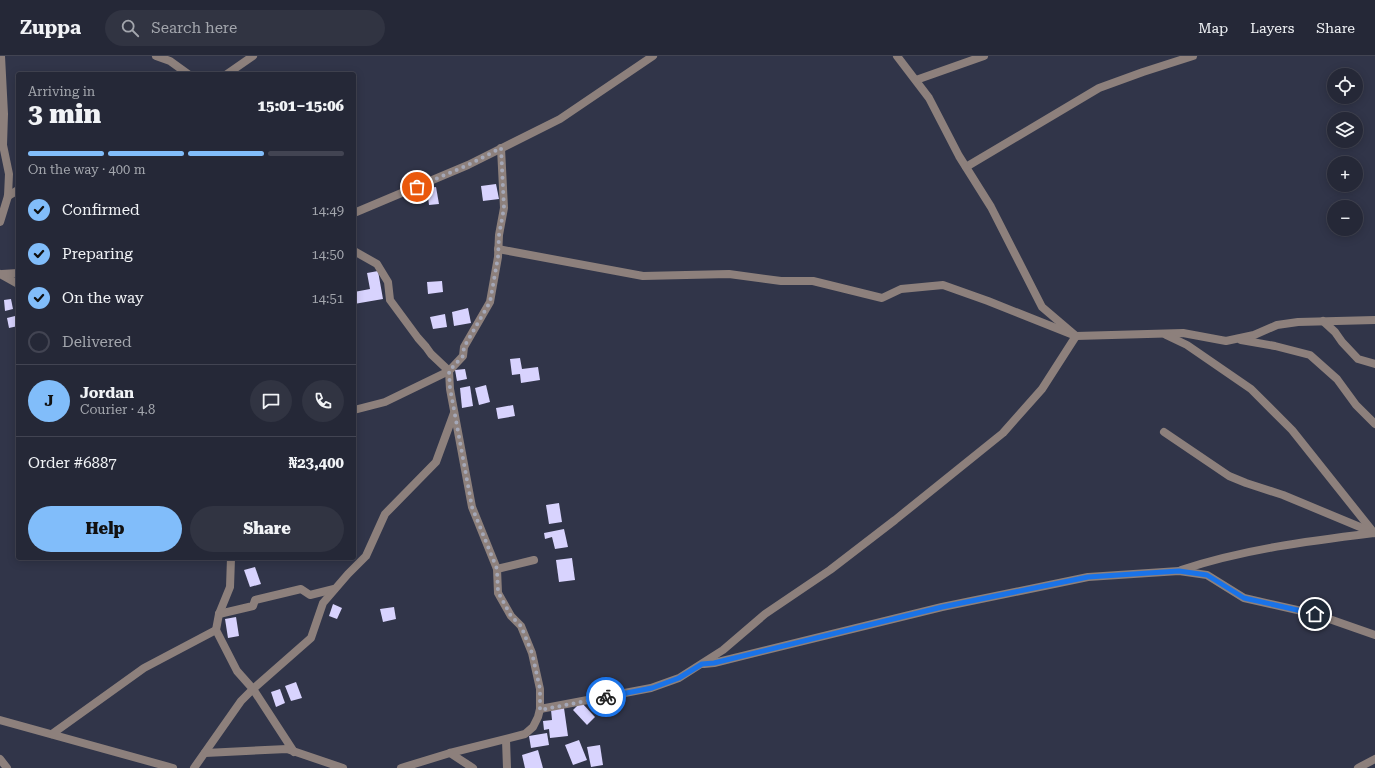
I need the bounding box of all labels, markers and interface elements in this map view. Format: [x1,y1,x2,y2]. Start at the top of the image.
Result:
search box [105,10,385,46]
text: Zuppa [20,16,81,39]
icon: search [119,17,141,39]
text: Search here [151,19,237,37]
text: Map [1198,20,1228,36]
text: Layers [1250,20,1294,36]
text: Share [1316,20,1355,36]
map controls [1327,68,1363,236]
button: locate [1327,68,1363,104]
text: Arriving in [28,84,95,99]
text: 15:01–15:06 [258,97,344,115]
text: 3 min [28,99,101,129]
button: layers [1327,112,1363,148]
button: + [1327,156,1363,192]
text: On the way · 400 m [28,162,145,177]
pin [400,170,434,204]
icon: bag [406,176,428,198]
icon: check [28,199,50,221]
button: − [1327,200,1363,236]
text: Confirmed [62,201,140,219]
text: 14:49 [312,203,344,218]
icon: check [28,243,50,265]
text: Preparing [62,245,133,263]
text: 14:50 [312,247,344,262]
icon: check [28,287,50,309]
text: On the way [62,289,144,307]
text: 14:51 [312,291,344,306]
text: Delivered [62,333,132,351]
button: chat [250,380,292,422]
button: phone [302,380,344,422]
text: Jordan [80,384,134,402]
text: J [44,392,54,410]
text: Courier · 4.8 [80,402,155,417]
text: Order #6887 [28,454,117,472]
text: ₦23,400 [289,454,344,472]
button: Help [28,506,182,552]
button: Share [190,506,344,552]
pin [1298,597,1332,631]
icon: home [1304,603,1326,625]
courier [586,677,626,717]
icon: bike [595,686,617,708]

